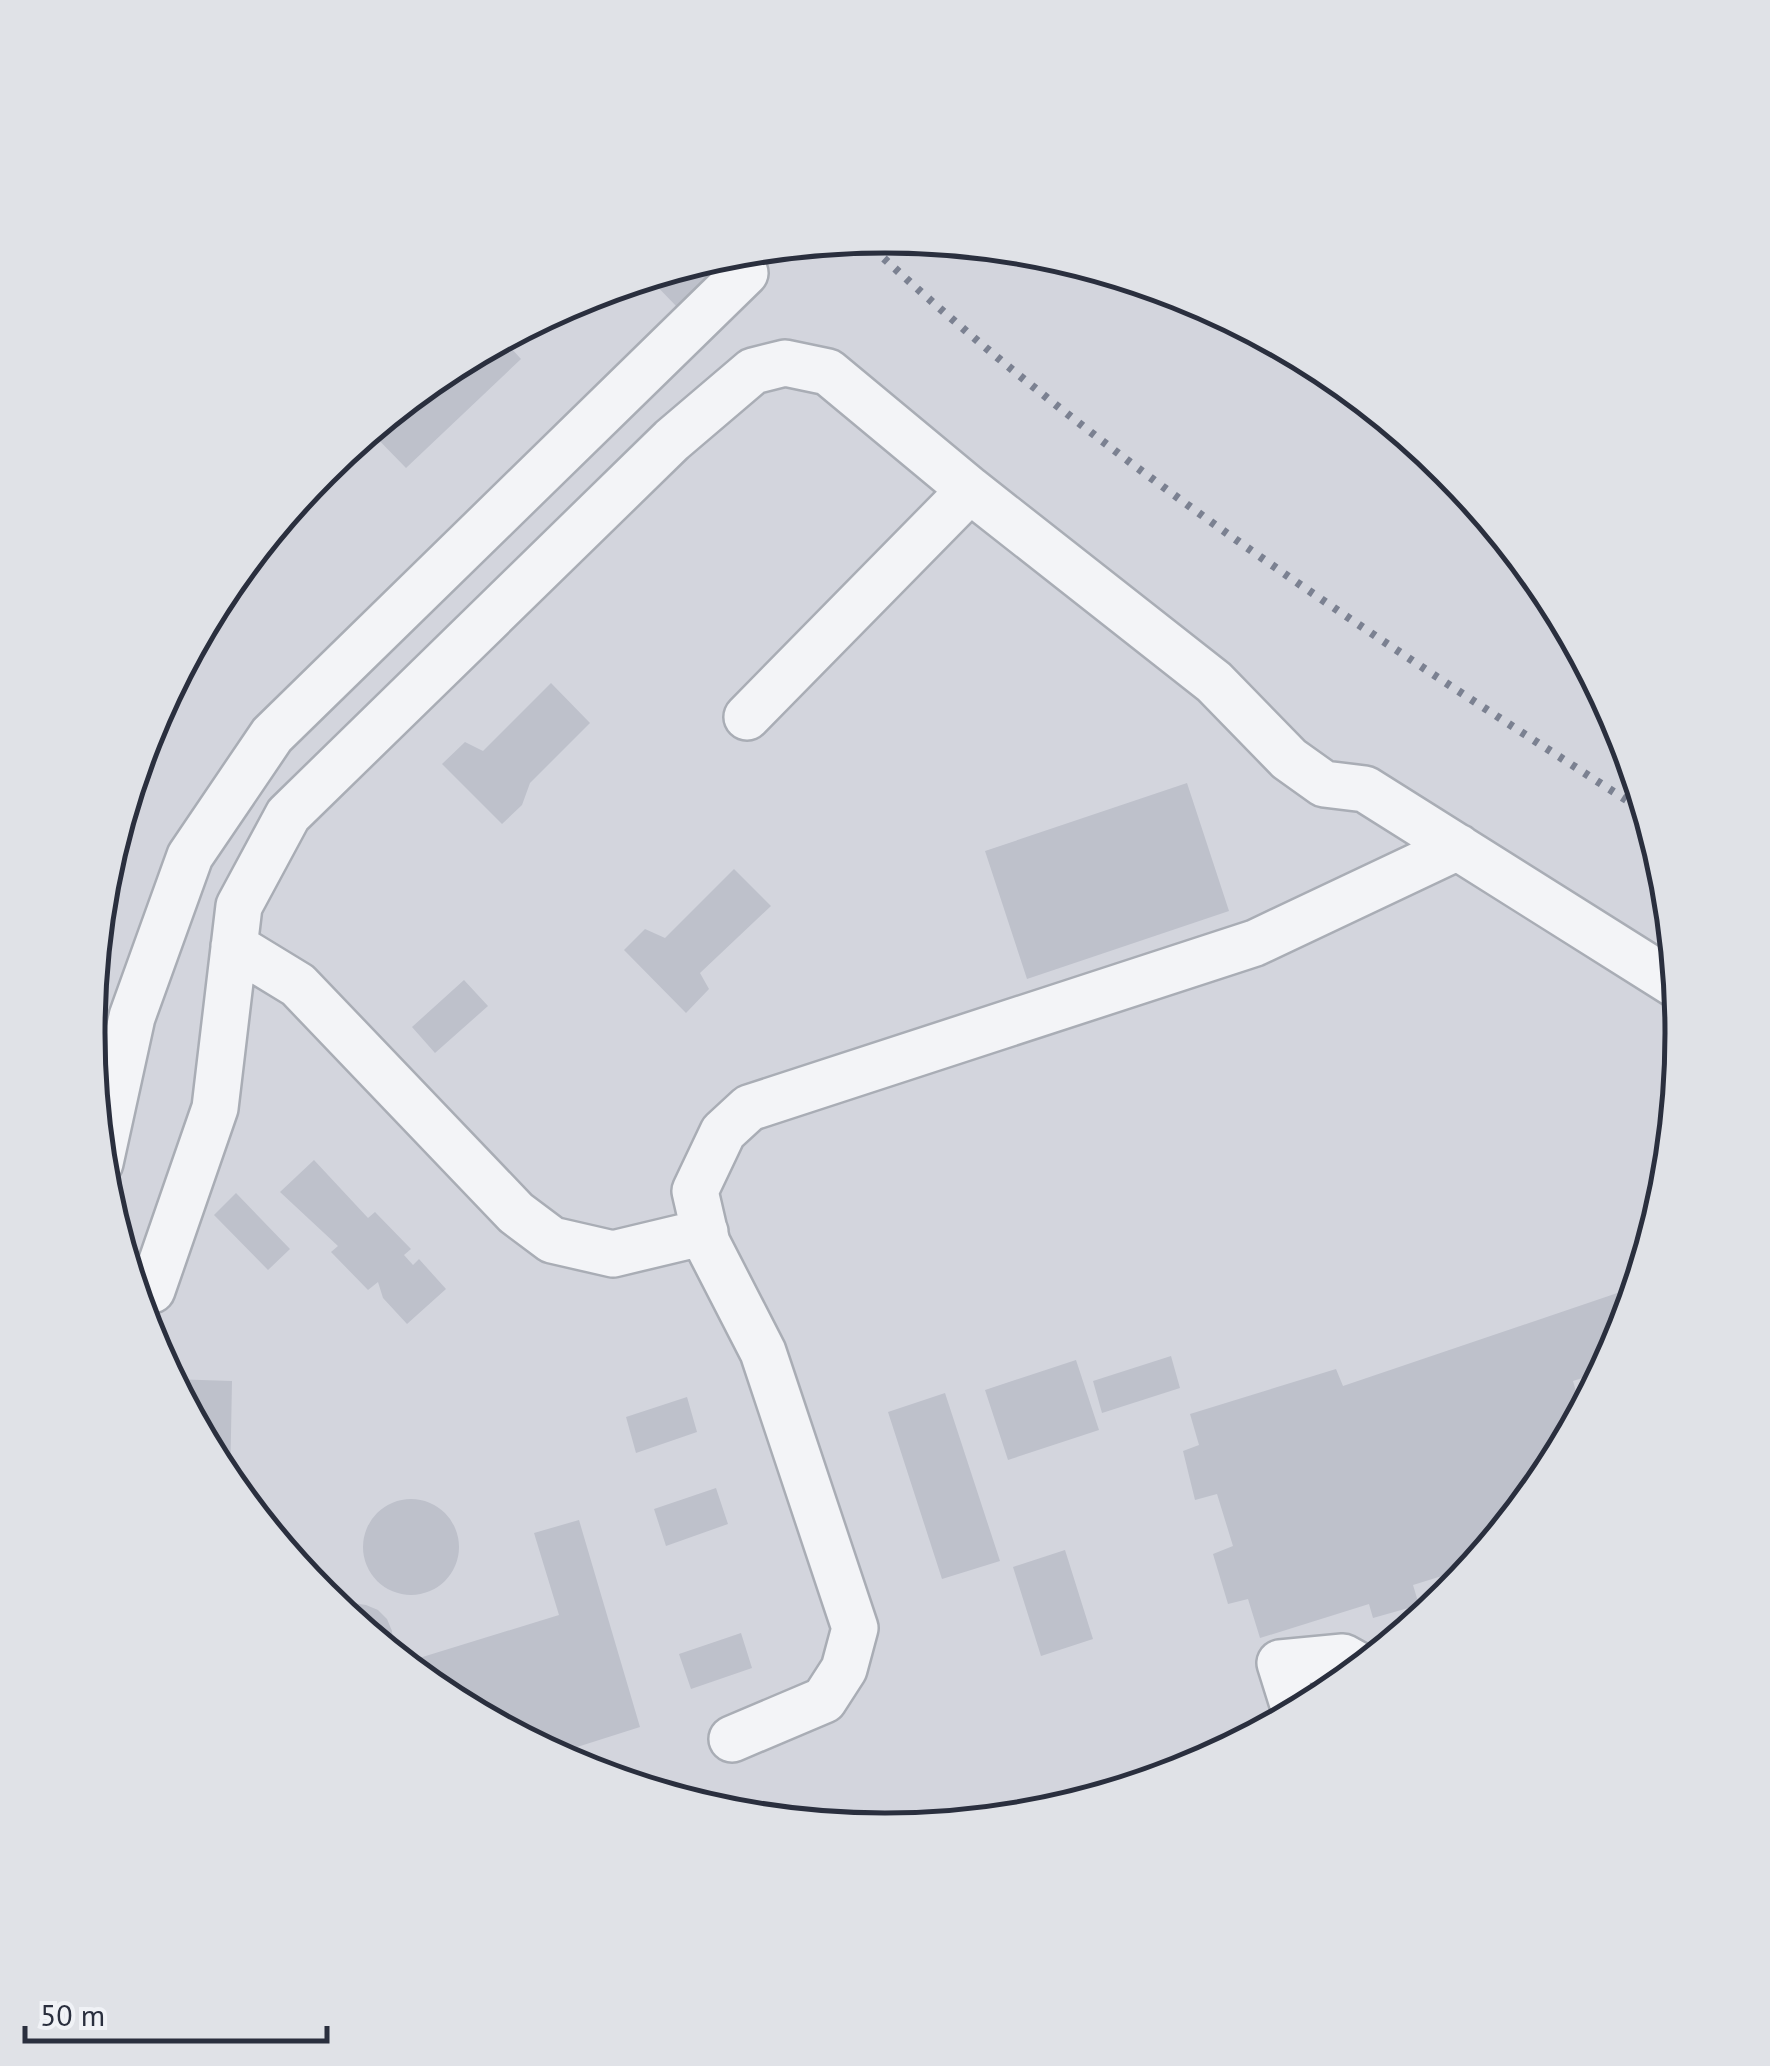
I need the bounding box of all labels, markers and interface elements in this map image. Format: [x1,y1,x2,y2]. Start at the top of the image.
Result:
scale bar [25,1981,328,2043]
text: 50 m [40,1995,105,2034]

